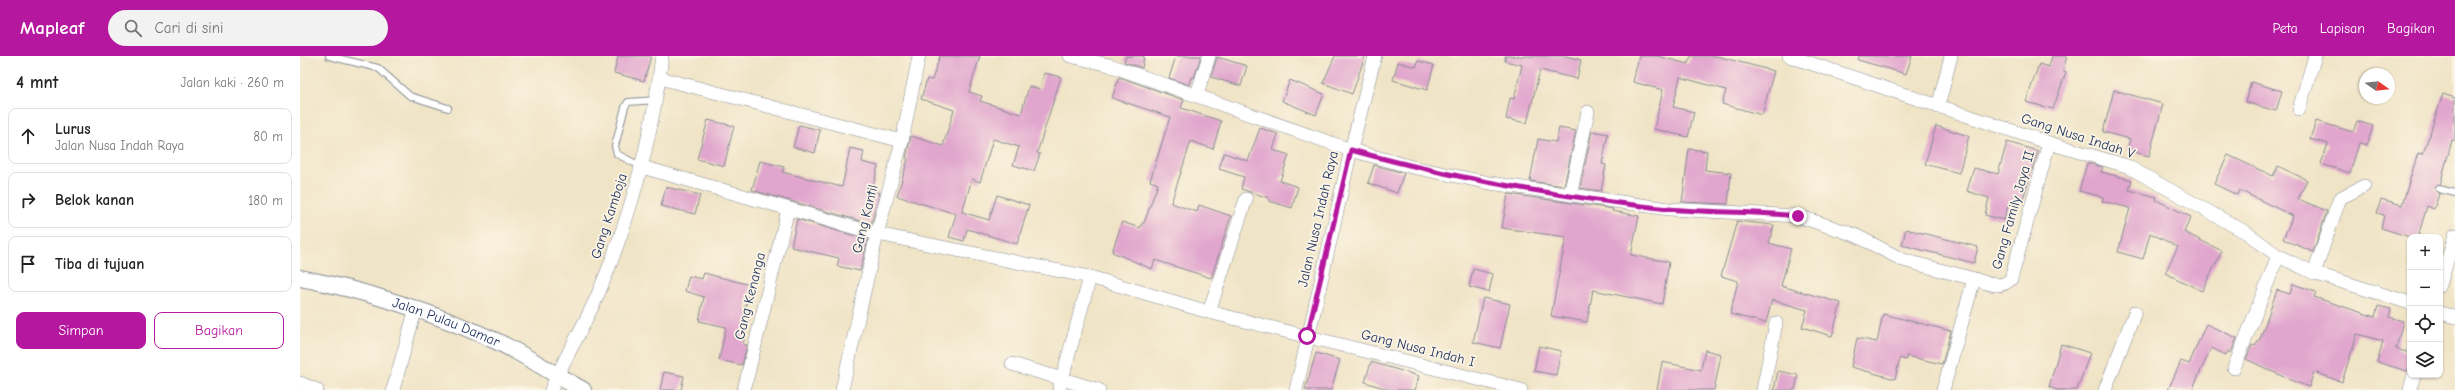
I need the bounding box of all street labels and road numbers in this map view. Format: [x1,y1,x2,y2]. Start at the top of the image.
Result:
street label: Gang Nusa Indah V [2019,110,2138,163]
street label: Jalan Nusa Indah Raya [1294,149,1342,289]
street label: Gang Family Jaya II [1988,149,2038,271]
street label: Gang Kamboja [587,171,631,261]
street label: Gang Kantil [848,183,882,255]
street label: Gang Kenanga [731,251,769,341]
street label: Jalan Pulau Damar [390,293,503,350]
street label: Gang Nusa Indah I [1359,326,1477,370]

